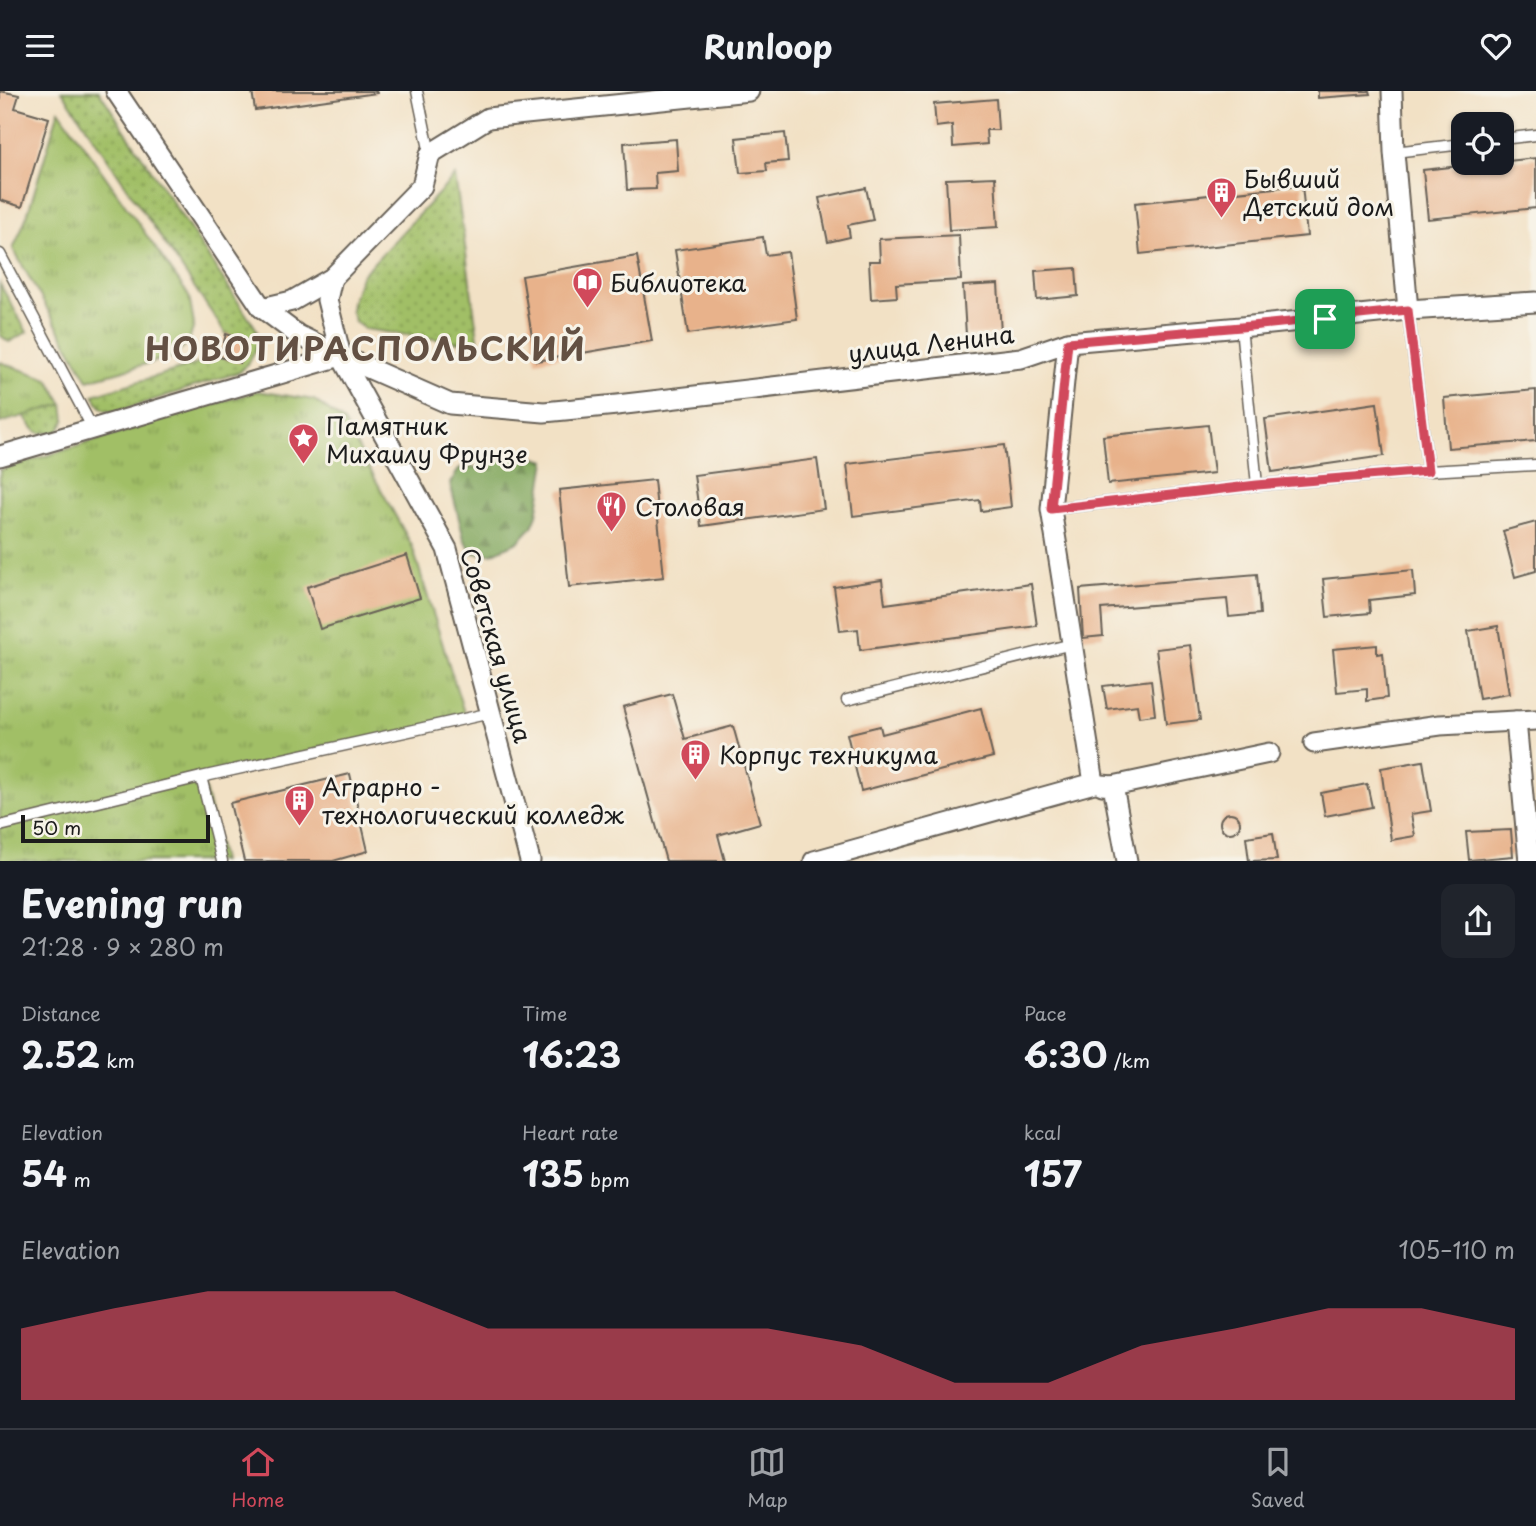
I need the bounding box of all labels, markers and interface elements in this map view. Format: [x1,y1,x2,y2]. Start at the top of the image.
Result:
text: Runloop [703,22,833,70]
icon: menu [21,27,59,65]
icon: heart [1477,27,1515,65]
map controls [1451,112,1514,175]
button: locate [1451,112,1514,175]
place label: Бывший Детский дом [1243,160,1394,224]
building icon: Бывший Детский дом [1204,175,1238,219]
place label: Библиотека [610,264,746,300]
library icon: Библиотека [570,265,604,309]
pin [1295,289,1355,349]
icon: arrive [1306,300,1344,338]
street label: улица Ленина [846,315,1016,371]
district label: НОВОТИРАСПОЛЬСКИЙ [145,324,587,372]
place label: Памятник Михаилу Фрунзе [326,407,527,471]
place icon: Памятник Михаилу Фрунзе [286,422,320,466]
place label: Столовая [635,488,745,524]
restaurant icon: Столовая [595,489,629,533]
street label: Советская улица [452,543,542,747]
place label: Корпус техникума [719,736,938,772]
building icon: Корпус техникума [679,737,713,781]
place label: Аграрно - технологический колледж [322,768,624,832]
building icon: Аграрно - технологический колледж [282,783,316,827]
scale bar [21,812,210,844]
text: 50 m [32,813,81,841]
text: Evening run [21,874,243,931]
button: share [1441,884,1515,958]
text: 21:28 · 9 × 280 m [21,929,224,964]
text: Distance [21,999,101,1027]
text: Time [522,999,567,1027]
text: Pace [1024,999,1067,1027]
text: 2.52 [21,1027,100,1080]
text: 16:23 [522,1027,621,1080]
text: 6:30 [1024,1027,1107,1080]
text: km [100,1046,135,1074]
text: /km [1107,1046,1150,1074]
text: Elevation [21,1118,103,1146]
text: Heart rate [522,1118,618,1146]
text: kcal [1024,1118,1062,1146]
text: 54 [21,1146,67,1199]
text: 135 [522,1146,584,1199]
text: 157 [1024,1146,1082,1199]
text: m [67,1165,91,1193]
text: bpm [584,1165,630,1193]
text: Elevation [21,1232,120,1267]
text: 105–110 m [1399,1232,1515,1267]
tab: Home [231,1443,284,1513]
tab: Map [747,1443,788,1513]
tab: Saved [1251,1443,1305,1513]

